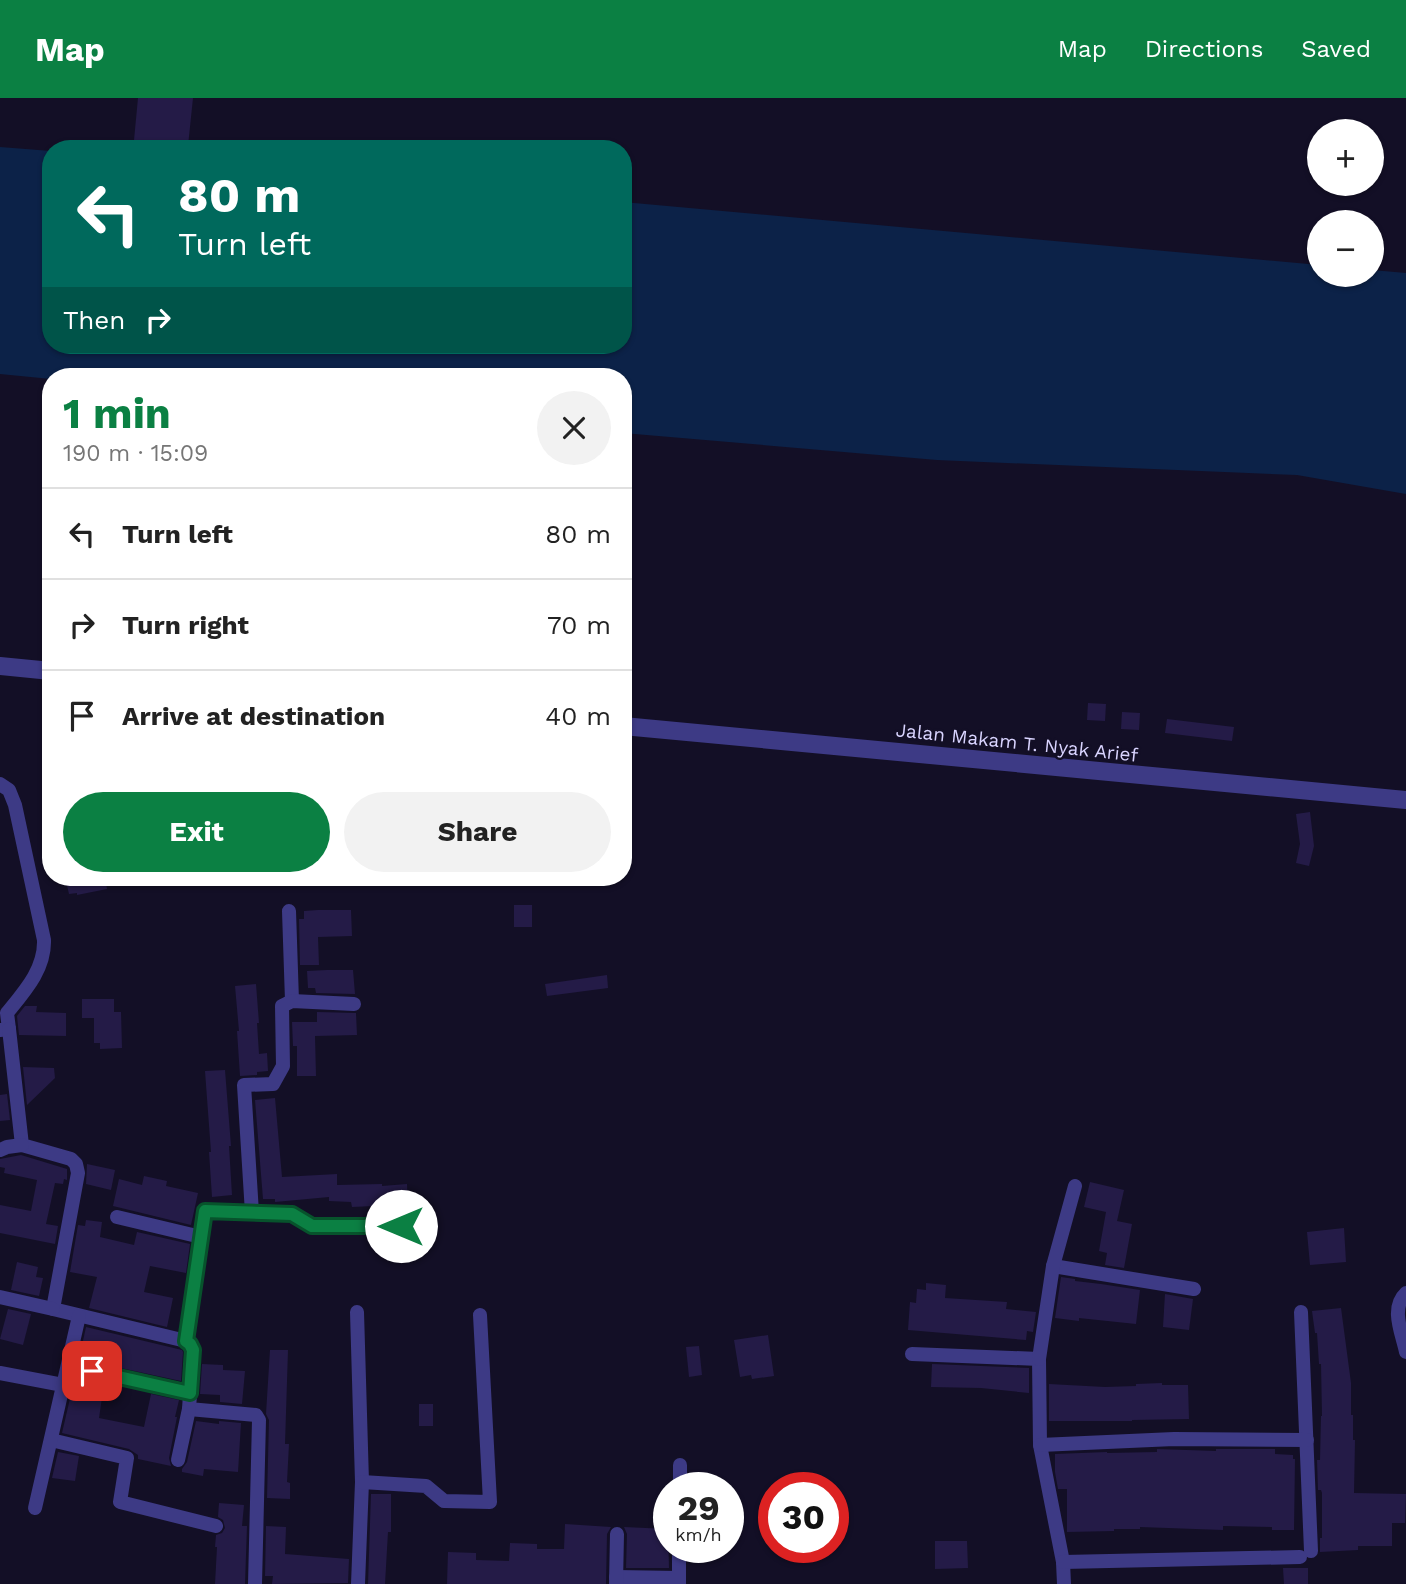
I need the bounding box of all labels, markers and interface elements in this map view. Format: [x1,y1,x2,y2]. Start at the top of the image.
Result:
text: Map [35,30,105,69]
text: Map [1058,35,1107,63]
text: Directions [1145,35,1263,63]
text: Saved [1301,35,1371,63]
map controls [1307,119,1384,287]
button: + [1307,119,1384,196]
text: 80 m [178,166,300,224]
icon: left [63,168,154,259]
button: − [1307,210,1384,287]
text: Turn left [178,225,311,263]
icon: right [139,301,177,339]
text: Then [63,305,125,335]
text: 1 min [63,389,171,438]
button: close [537,391,611,465]
text: 190 m · 15:09 [63,440,208,467]
icon: left [63,515,101,553]
text: Turn left [122,519,233,549]
text: 80 m [545,519,611,549]
icon: right [63,606,101,644]
text: Turn right [122,610,249,640]
text: 70 m [547,610,611,640]
icon: arrive [63,697,101,735]
text: Arrive at destination [122,701,385,731]
text: 40 m [545,701,611,731]
street label: Jalan Makam T. Nyak Arief [895,718,1140,767]
button: Exit [63,792,330,872]
button: Share [344,792,611,872]
position arrow [364,1189,438,1263]
pin [62,1341,122,1401]
icon: arrive [73,1352,111,1390]
speed limit sign: 30 [758,1472,849,1563]
text: 29 [677,1487,720,1529]
text: km/h [675,1524,722,1545]

